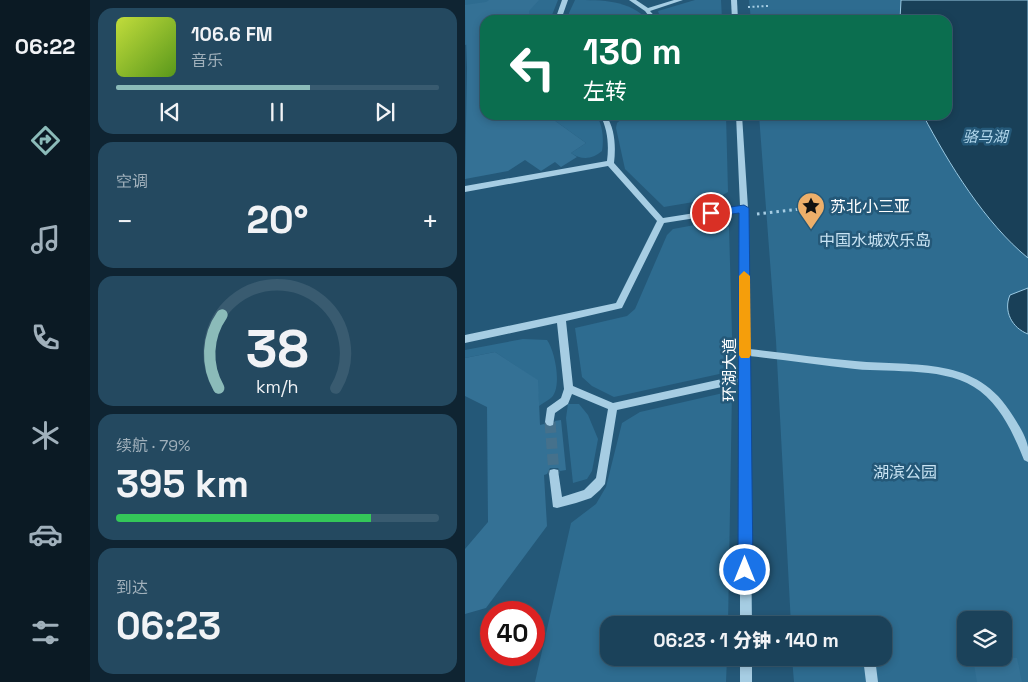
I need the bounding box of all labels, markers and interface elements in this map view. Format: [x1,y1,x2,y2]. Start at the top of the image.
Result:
text: 106.6 FM [191,22,273,47]
text: 130 m [583,30,682,74]
text: 06:22 [15,32,75,60]
icon: left [500,35,565,100]
text: 音乐 [191,50,223,71]
text: 左转 [583,77,627,105]
icon: previous [156,98,184,126]
icon: pause [263,98,291,126]
icon: next [371,98,399,126]
icon: directions [28,123,63,158]
water label: 骆马湖 [962,127,1009,146]
text: 空调 [116,171,148,192]
place icon: 苏北小三亚 [796,191,826,230]
pin [690,192,732,234]
text: 20° [246,196,309,244]
place label: 苏北小三亚 [830,196,910,217]
icon: arrive [697,199,725,227]
text: − [116,203,133,239]
text: + [422,203,439,239]
icon: music [28,222,63,257]
park label: 中国水城欢乐岛 [819,230,931,251]
text: 38 [246,316,309,382]
icon: phone [28,320,63,355]
street label: 环湖大道 [719,338,740,402]
text: km/h [256,375,299,398]
icon: climate [28,418,63,453]
text: 续航 · 79% [116,435,190,456]
text: 395 km [116,460,249,508]
park label: 湖滨公园 [873,462,937,483]
icon: car [28,517,63,552]
position arrow [718,543,770,595]
text: 到达 [116,577,148,598]
speed limit sign: 40 [480,601,545,666]
text: 06:23 [116,602,221,650]
map controls [957,611,1012,666]
button: layers [957,611,1012,666]
icon: filters [28,615,63,650]
text: 06:23 · 1 分钟 · 140 m [653,628,839,653]

